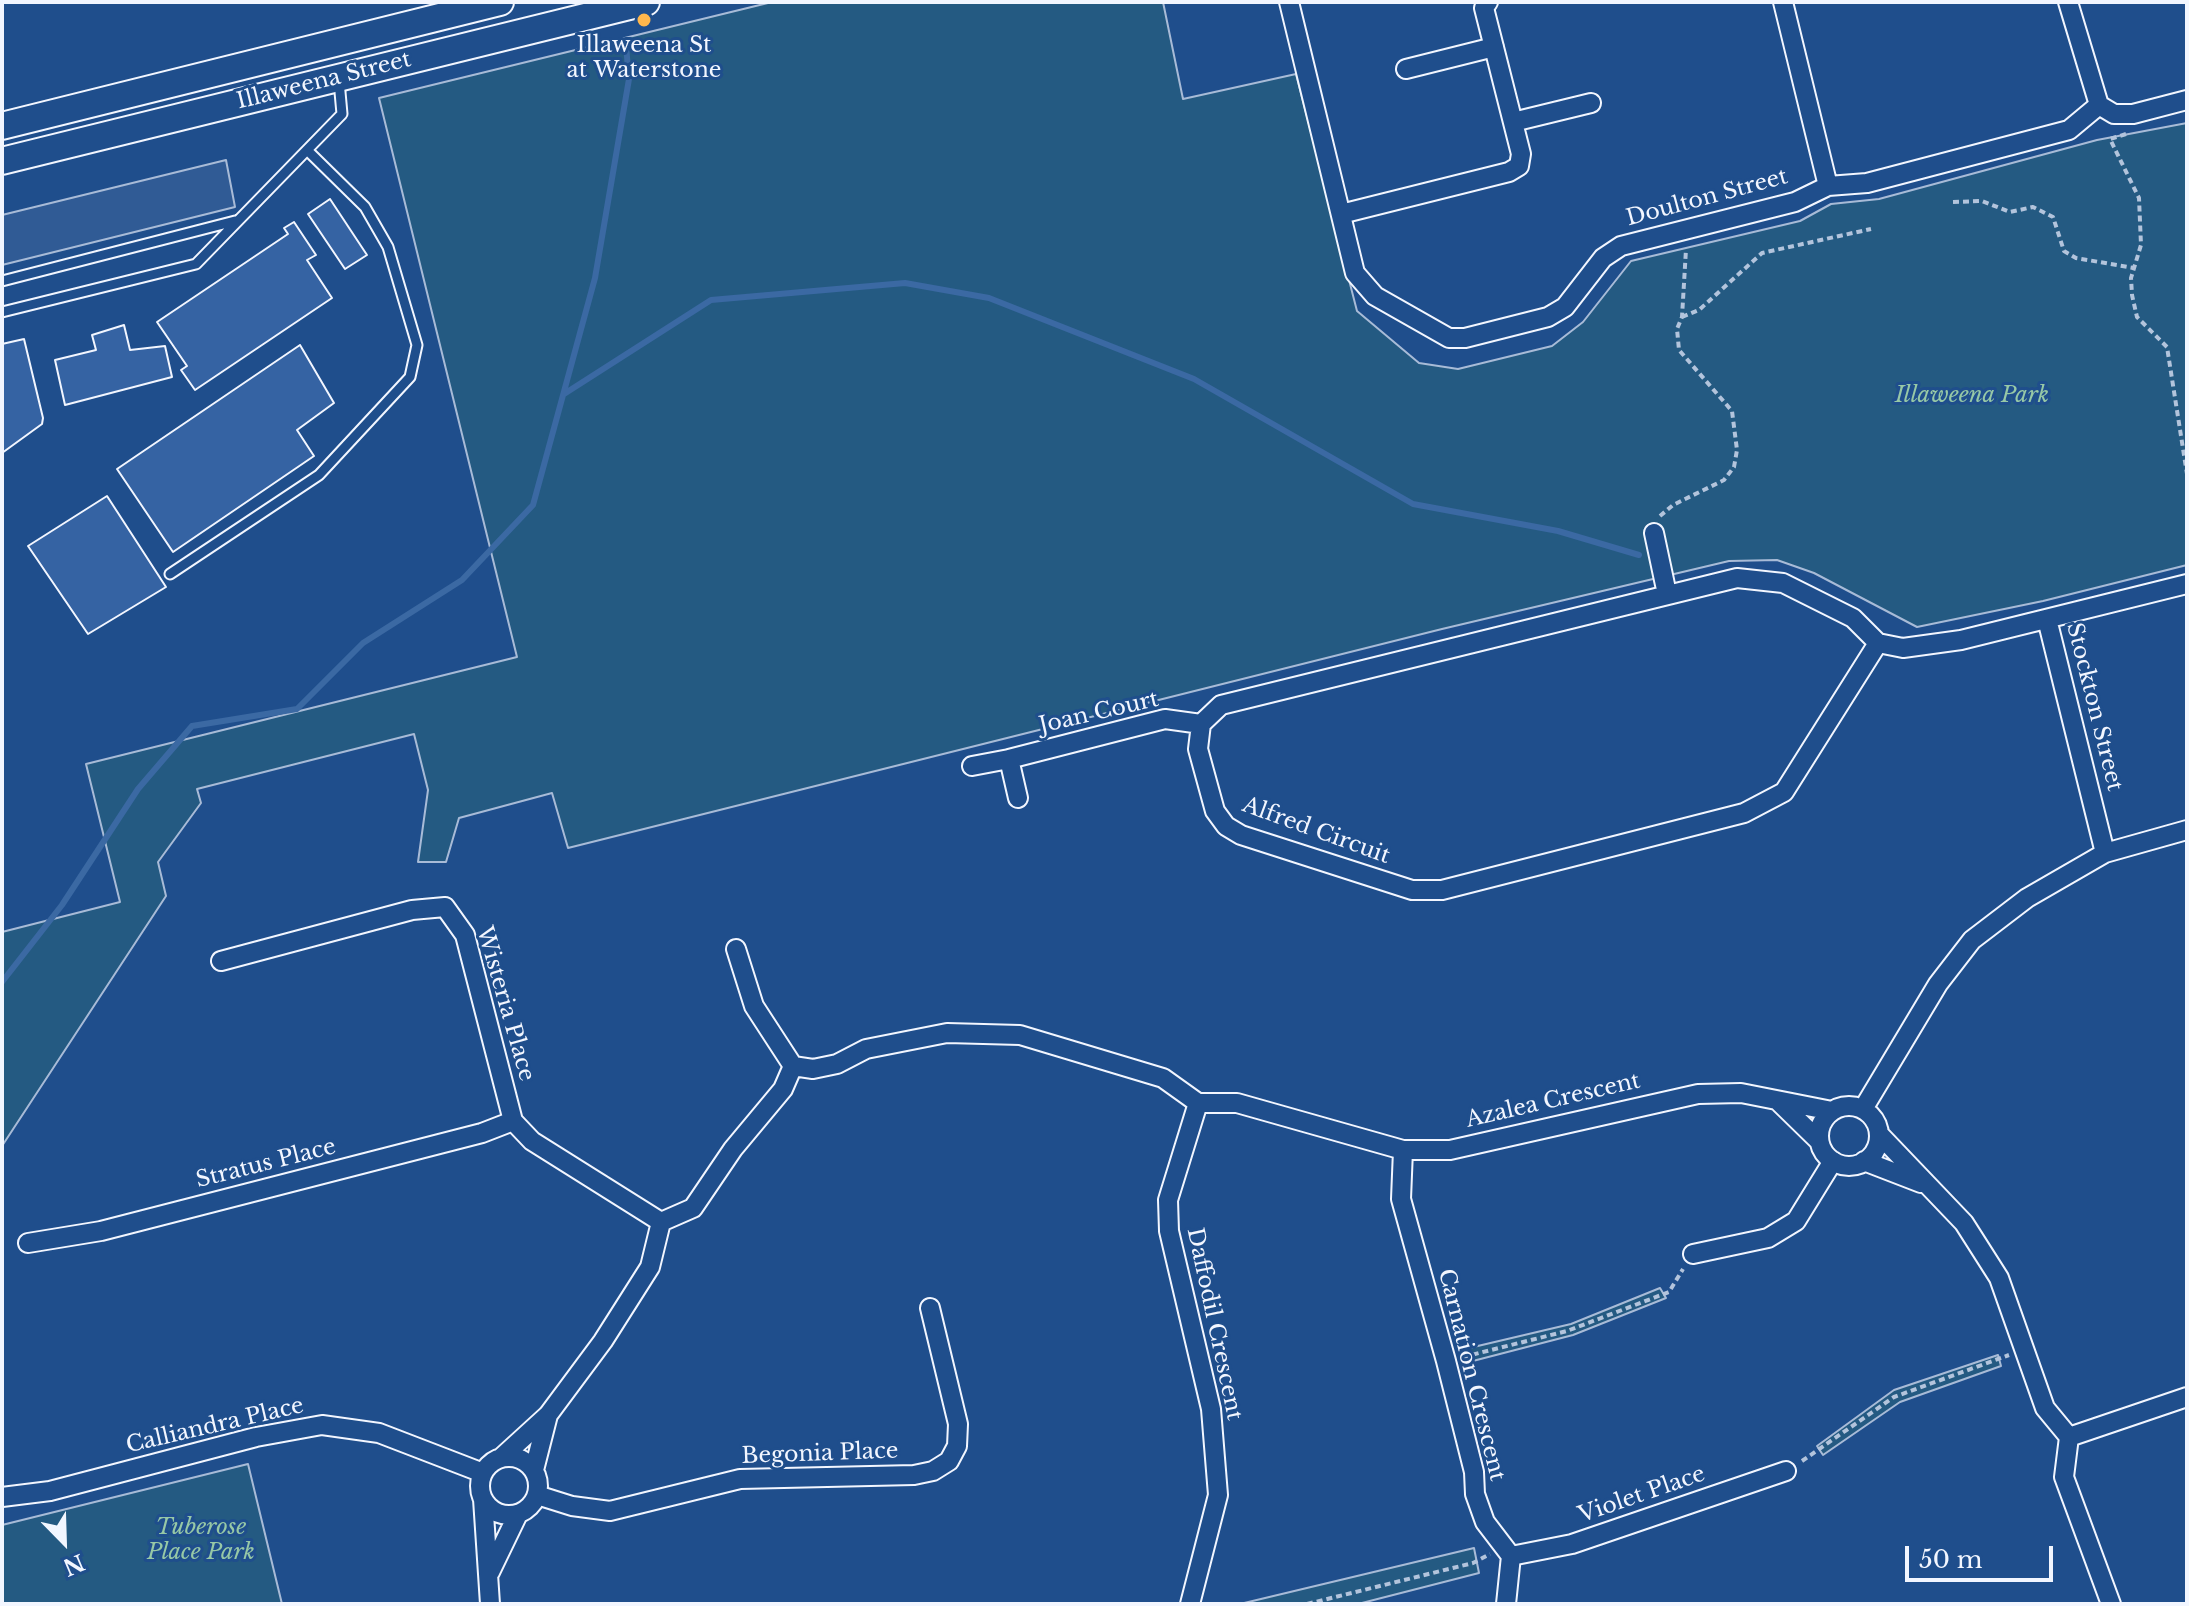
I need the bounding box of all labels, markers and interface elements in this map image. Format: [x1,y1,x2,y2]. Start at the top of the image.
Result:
marker: Illaweena St at Waterstone [635,11,653,29]
place label: Illaweena St at Waterstone [567,33,721,84]
street label: Illaweena Street [234,47,414,115]
street label: Doulton Street [1623,164,1791,232]
park label: Illaweena Park [1895,383,2049,409]
street label: Stockton Street [2060,620,2128,794]
street label: Joan Court [1037,686,1161,740]
street label: Alfred Circuit [1239,792,1393,870]
street label: Wisteria Place [470,924,540,1084]
street label: Azalea Crescent [1463,1068,1643,1134]
street label: Stratus Place [193,1134,339,1194]
street label: Daffodil Crescent [1181,1225,1247,1423]
street label: Carnation Crescent [1432,1266,1510,1484]
street label: Calliandra Place [124,1393,306,1459]
street label: Begonia Place [741,1438,899,1470]
street label: Violet Place [1575,1461,1709,1529]
north arrow [24,1502,104,1582]
park label: Tuberose Place Park [147,1515,255,1566]
scale bar [1909,1530,2057,1580]
text: 50 m [1919,1545,1982,1574]
text: N [59,1548,88,1581]

